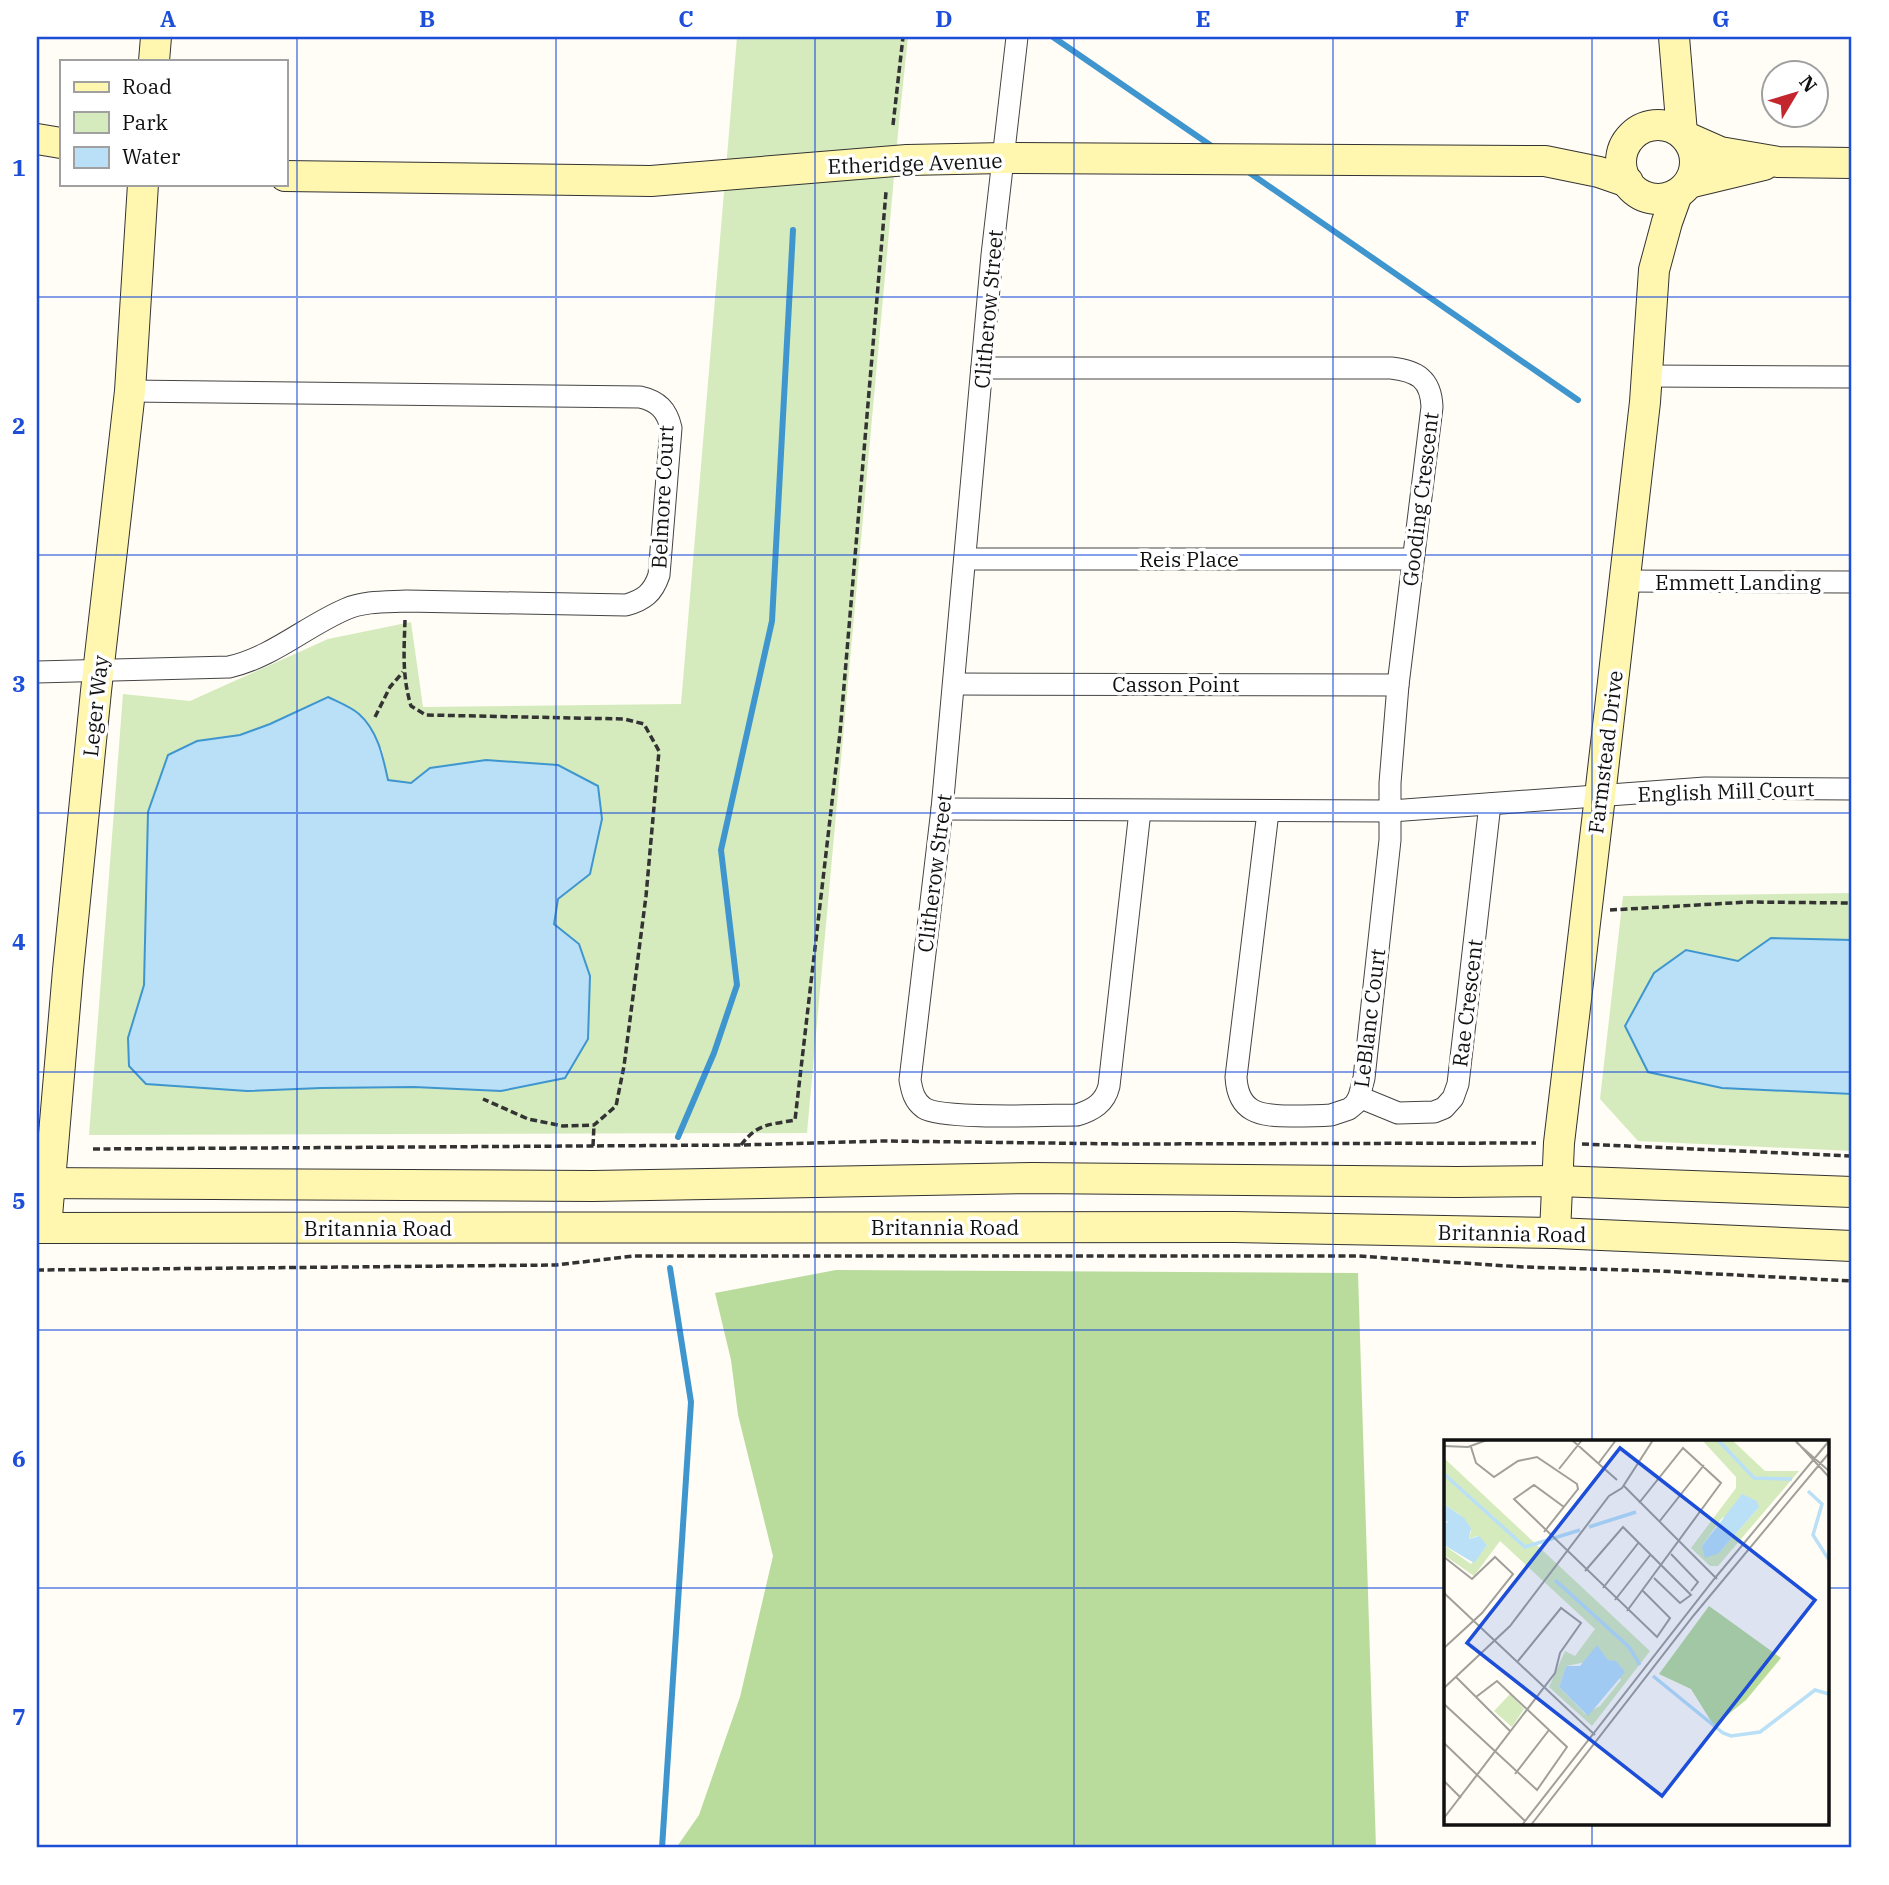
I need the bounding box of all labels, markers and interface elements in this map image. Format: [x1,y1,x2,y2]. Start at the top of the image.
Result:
text: A [160,3,176,33]
text: B [419,3,435,33]
text: C [678,3,694,33]
text: D [935,3,953,33]
text: E [1195,3,1211,33]
text: F [1455,3,1469,33]
text: G [1712,3,1730,33]
legend [60,60,287,186]
north arrow [1759,60,1829,130]
text: N [1794,70,1822,97]
text: Road [122,72,172,100]
text: Park [122,108,169,136]
text: Water [122,142,181,170]
street label: Etheridge Avenue [827,146,1003,180]
text: 1 [12,152,26,182]
street label: Clitherow Street [967,228,1009,390]
text: 2 [12,410,26,440]
street label: Gooding Crescent [1395,410,1445,588]
street label: Belmore Court [644,424,680,570]
street label: Reis Place [1139,545,1239,573]
street label: Emmett Landing [1655,568,1821,596]
street label: Leger Way [76,653,114,758]
text: 3 [12,668,26,698]
street label: Farmstead Drive [1581,669,1629,835]
street label: Casson Point [1112,670,1240,698]
street label: English Mill Court [1637,774,1815,808]
street label: Clitherow Street [910,792,958,954]
text: 4 [12,926,26,956]
street label: Rae Crescent [1445,937,1489,1069]
street label: LeBlanc Court [1347,947,1391,1089]
text: 5 [12,1185,26,1215]
street label: Britannia Road [871,1213,1020,1241]
street label: Britannia Road [304,1214,453,1242]
street label: Britannia Road [1437,1218,1587,1248]
inset map [1444,1440,1829,1826]
text: 6 [12,1443,26,1473]
text: 7 [12,1701,26,1731]

